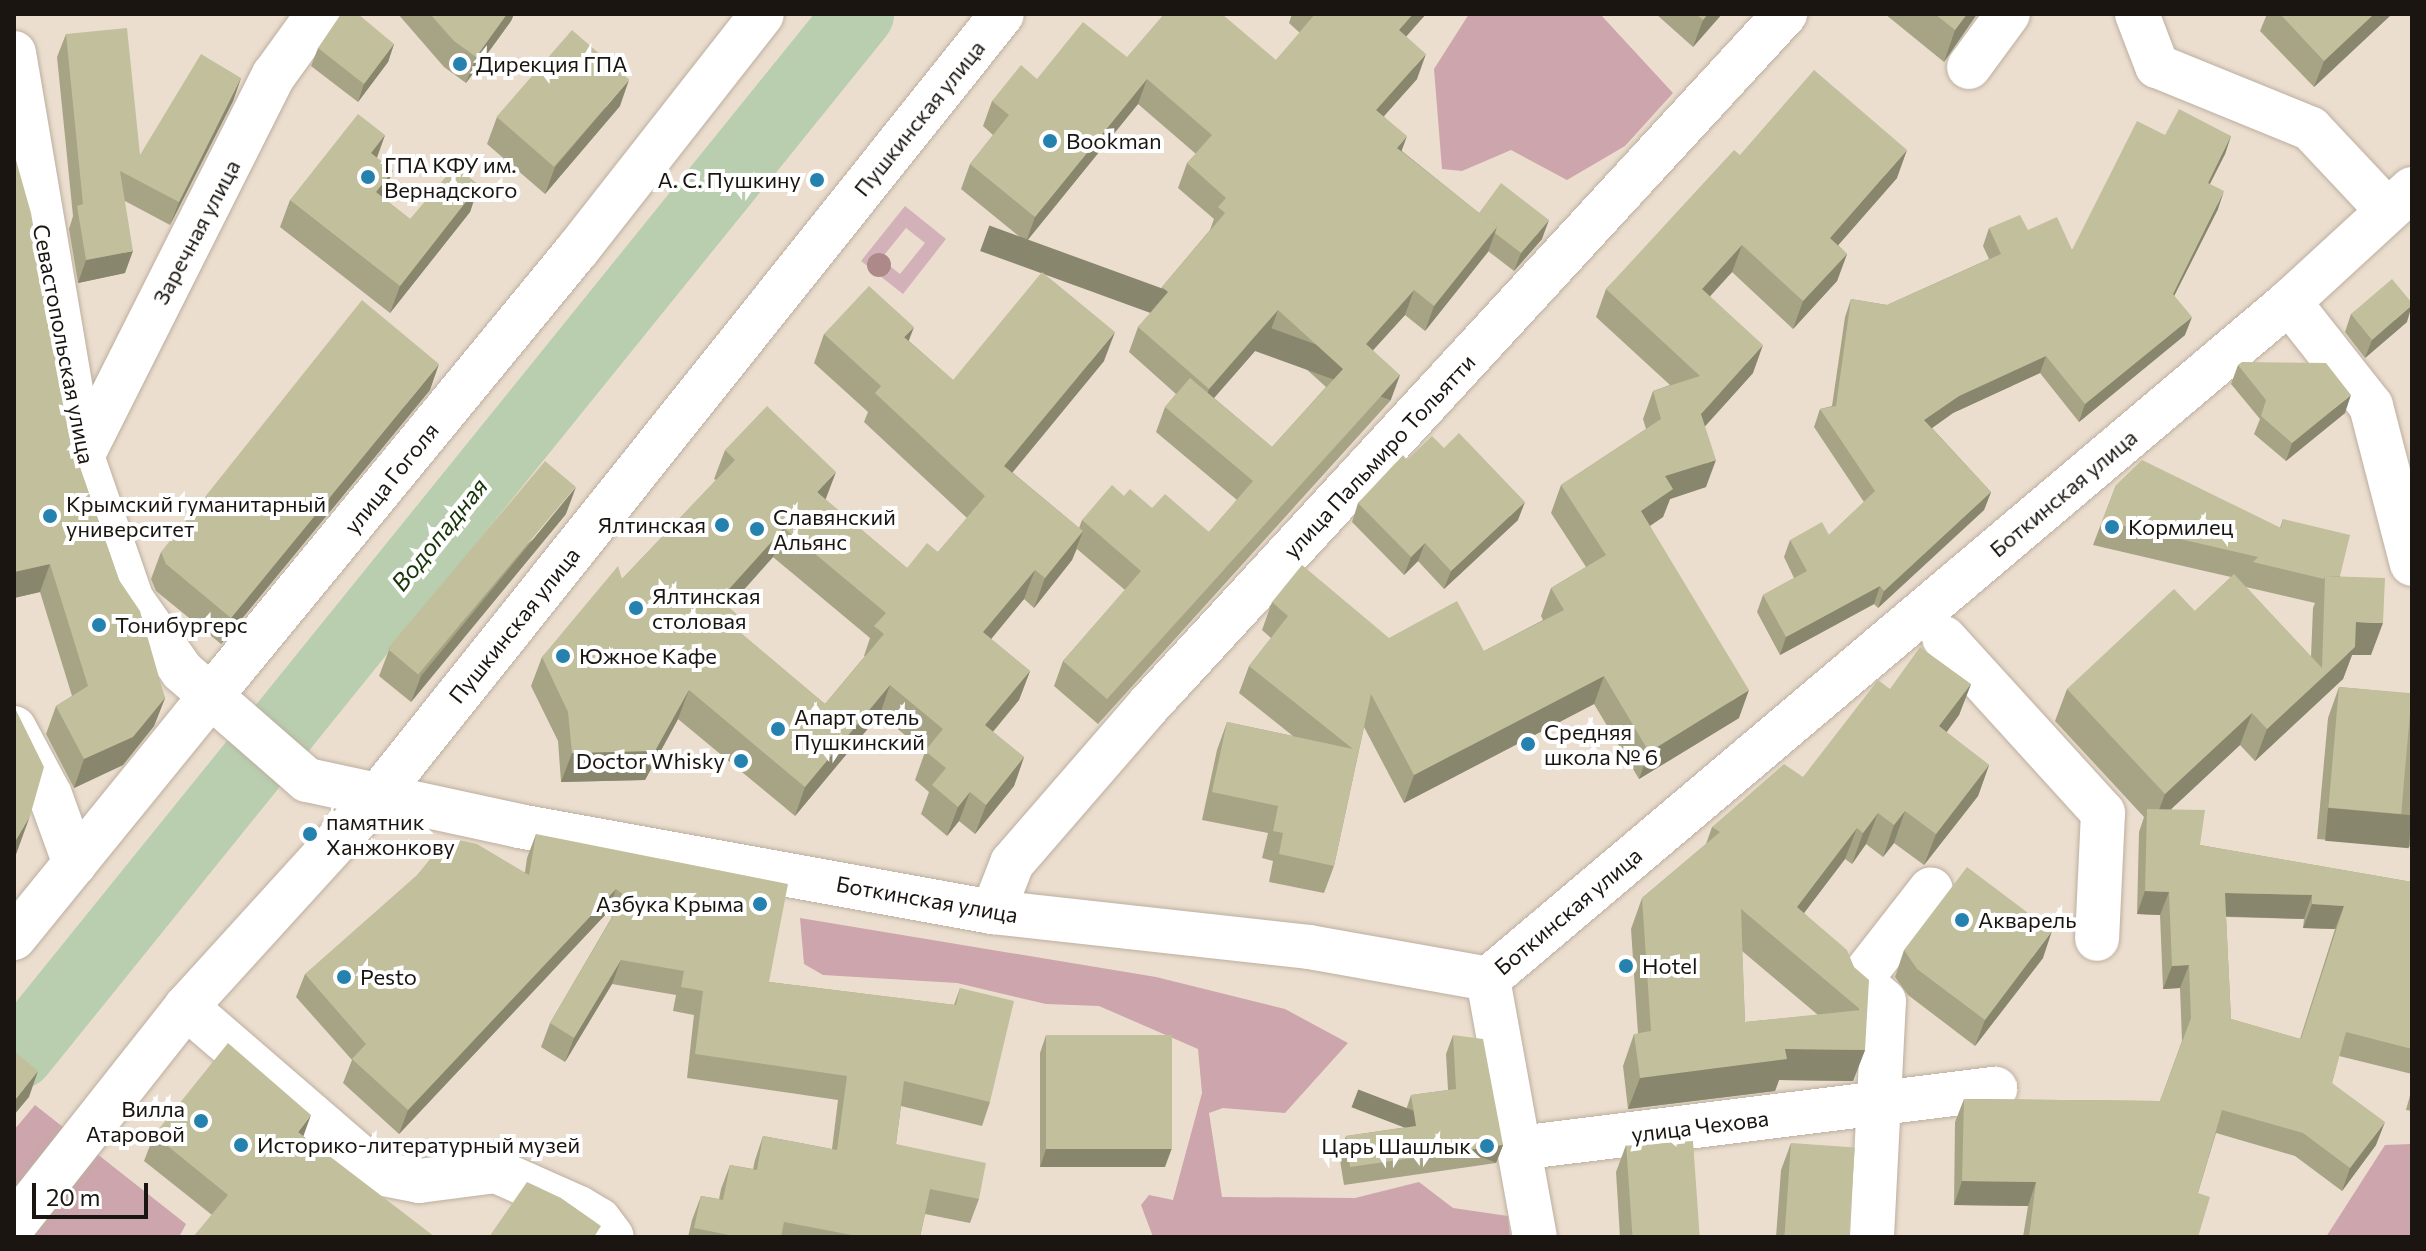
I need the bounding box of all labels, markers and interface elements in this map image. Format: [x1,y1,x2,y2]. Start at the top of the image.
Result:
street label: Пушкинская улица [848,35,990,201]
place label: Дирекция ГПА [476,51,627,77]
marker: Дирекция ГПА [451,55,469,73]
place label: Bookman [1066,128,1162,154]
marker: Bookman [1041,132,1059,150]
place label: ГПА КФУ им. Вернадского [384,151,517,202]
street label: Заречная улица [147,155,245,309]
place label: А. С. Пушкину [658,167,801,193]
marker: ГПА КФУ им. Вернадского [359,168,377,186]
marker: А. С. Пушкину [808,171,826,189]
street label: Севастопольская улица [28,222,100,466]
street label: улица Пальмиро Тольятти [1278,349,1480,563]
street label: улица Гоголя [338,417,444,539]
street label: Боткинская улица [1984,424,2142,562]
water label: Водопадная [385,472,493,596]
place label: Крымский гуманитарный университет [66,490,326,542]
place label: Славянский Альянс [773,503,896,554]
marker: Крымский гуманитарный университет [41,507,59,525]
place label: Ялтинская [597,512,706,538]
place label: Кормилец [2128,514,2233,540]
marker: Ялтинская [713,516,731,534]
marker: Кормилец [2103,518,2121,536]
marker: Славянский Альянс [748,520,766,538]
street label: Пушкинская улица [443,542,585,708]
place label: Ялтинская столовая [652,582,761,634]
marker: Ялтинская столовая [627,599,645,617]
place label: Тонибургерс [115,612,248,638]
marker: Тонибургерс [90,616,108,634]
place label: Южное Кафе [579,643,717,669]
marker: Южное Кафе [554,647,572,665]
place label: Апарт отель Пушкинский [794,703,925,754]
place label: Средняя школа № 6 [1544,718,1658,770]
marker: Апарт отель Пушкинский [769,720,787,738]
marker: Средняя школа № 6 [1519,735,1537,753]
place label: Doctor Whisky [576,748,725,774]
marker: Doctor Whisky [732,752,750,770]
place label: памятник Ханжонкову [326,808,455,860]
marker: памятник Ханжонкову [301,825,319,843]
street label: Боткинская улица [1489,842,1647,980]
street label: Боткинская улица [834,870,1020,928]
place label: Азбука Крыма [596,891,744,917]
marker: Азбука Крыма [751,895,769,913]
place label: Акварель [1978,907,2076,933]
marker: Акварель [1953,911,1971,929]
place label: Hotel [1642,953,1698,979]
marker: Hotel [1617,957,1635,975]
place label: Pesto [360,964,417,990]
marker: Pesto [335,968,353,986]
place label: Вилла Атаровой [86,1095,185,1146]
street label: улица Чехова [1630,1104,1770,1148]
marker: Вилла Атаровой [192,1112,210,1130]
place label: Историко-литературный музей [257,1132,580,1158]
place label: Царь Шашлык [1321,1133,1471,1159]
marker: Историко-литературный музей [232,1136,250,1154]
marker: Царь Шашлык [1478,1137,1496,1155]
scale bar [36,1167,152,1217]
text: 20 m [46,1182,100,1211]

